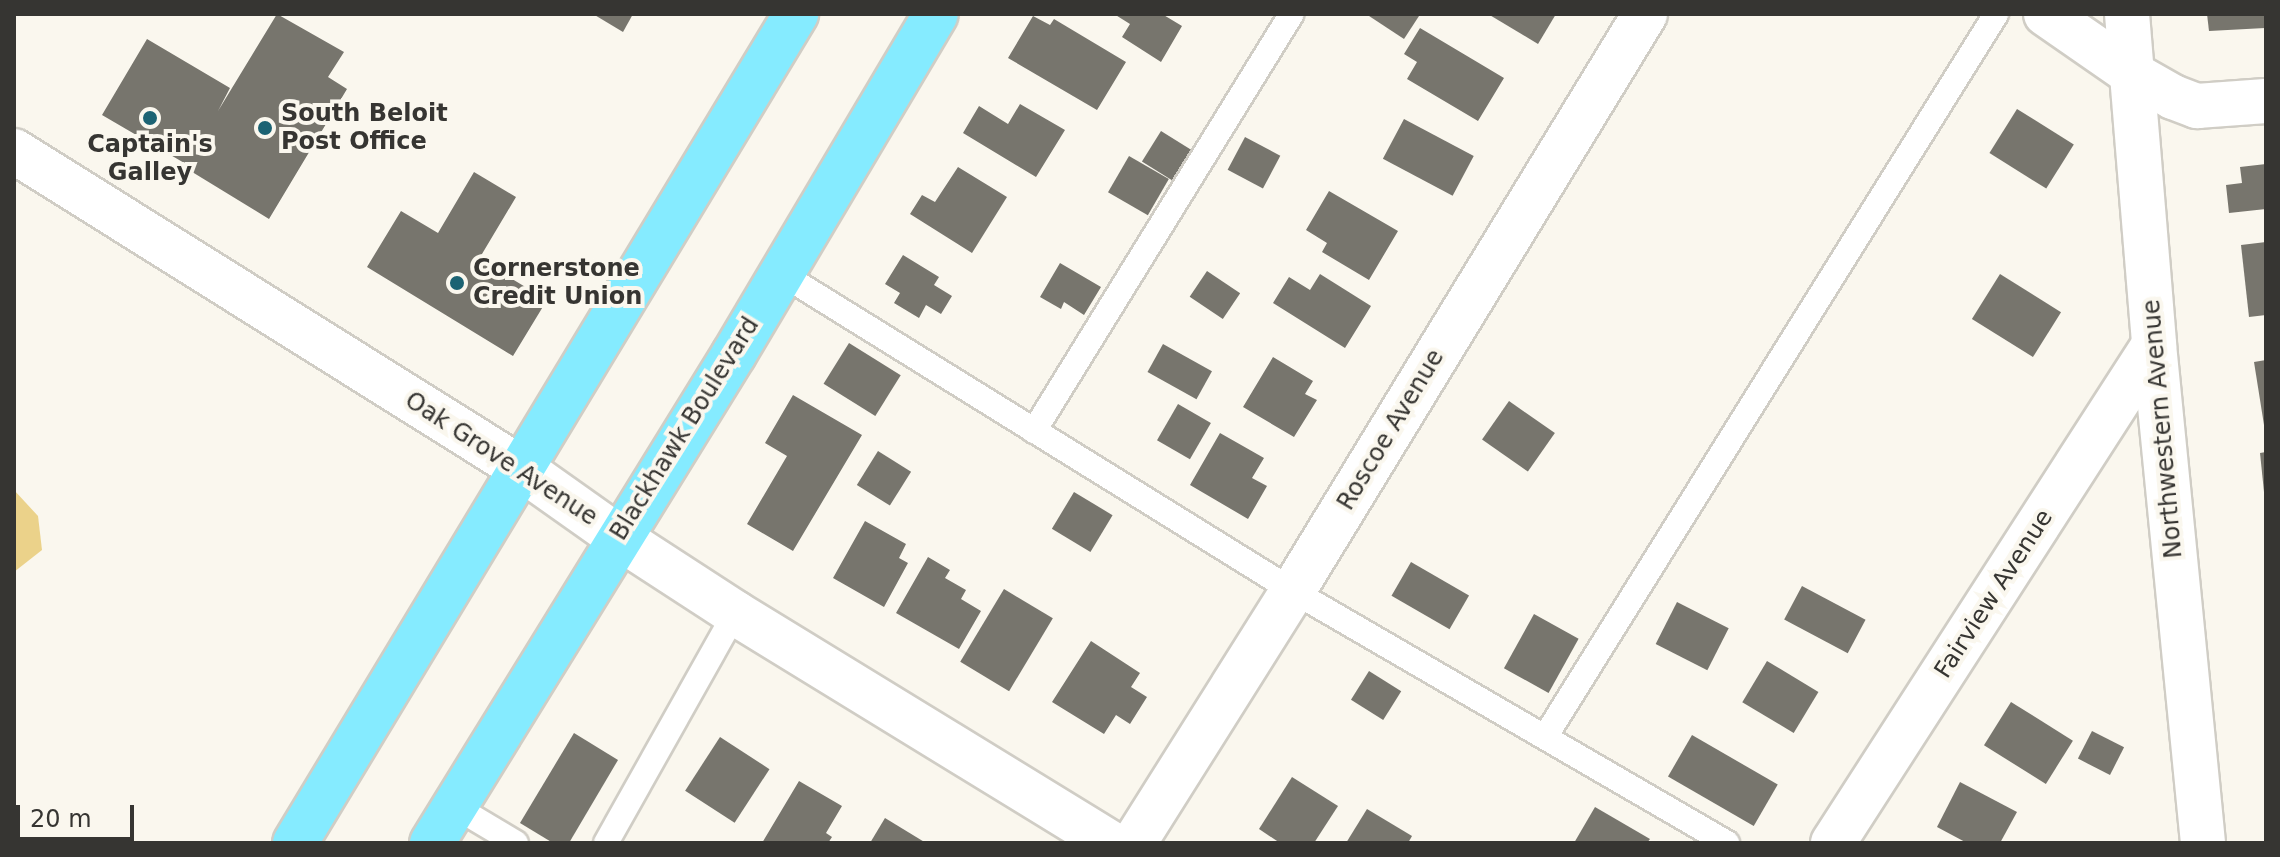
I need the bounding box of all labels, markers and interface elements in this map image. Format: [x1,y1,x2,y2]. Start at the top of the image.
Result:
place label: South Beloit Post Office [281,100,448,156]
marker: Captain's Galley [141,109,159,127]
marker: South Beloit Post Office [256,119,274,137]
place label: Captain's Galley [87,131,213,187]
place label: Cornerstone Credit Union [473,255,642,311]
marker: Cornerstone Credit Union [448,274,466,292]
street label: Northwestern Avenue [2137,298,2189,560]
street label: Blackhawk Boulevard [605,312,765,546]
street label: Roscoe Avenue [1332,344,1450,516]
street label: Oak Grove Avenue [399,386,603,532]
street label: Fairview Avenue [1929,504,2059,684]
scale bar [20,789,138,839]
text: 20 m [30,805,92,833]

